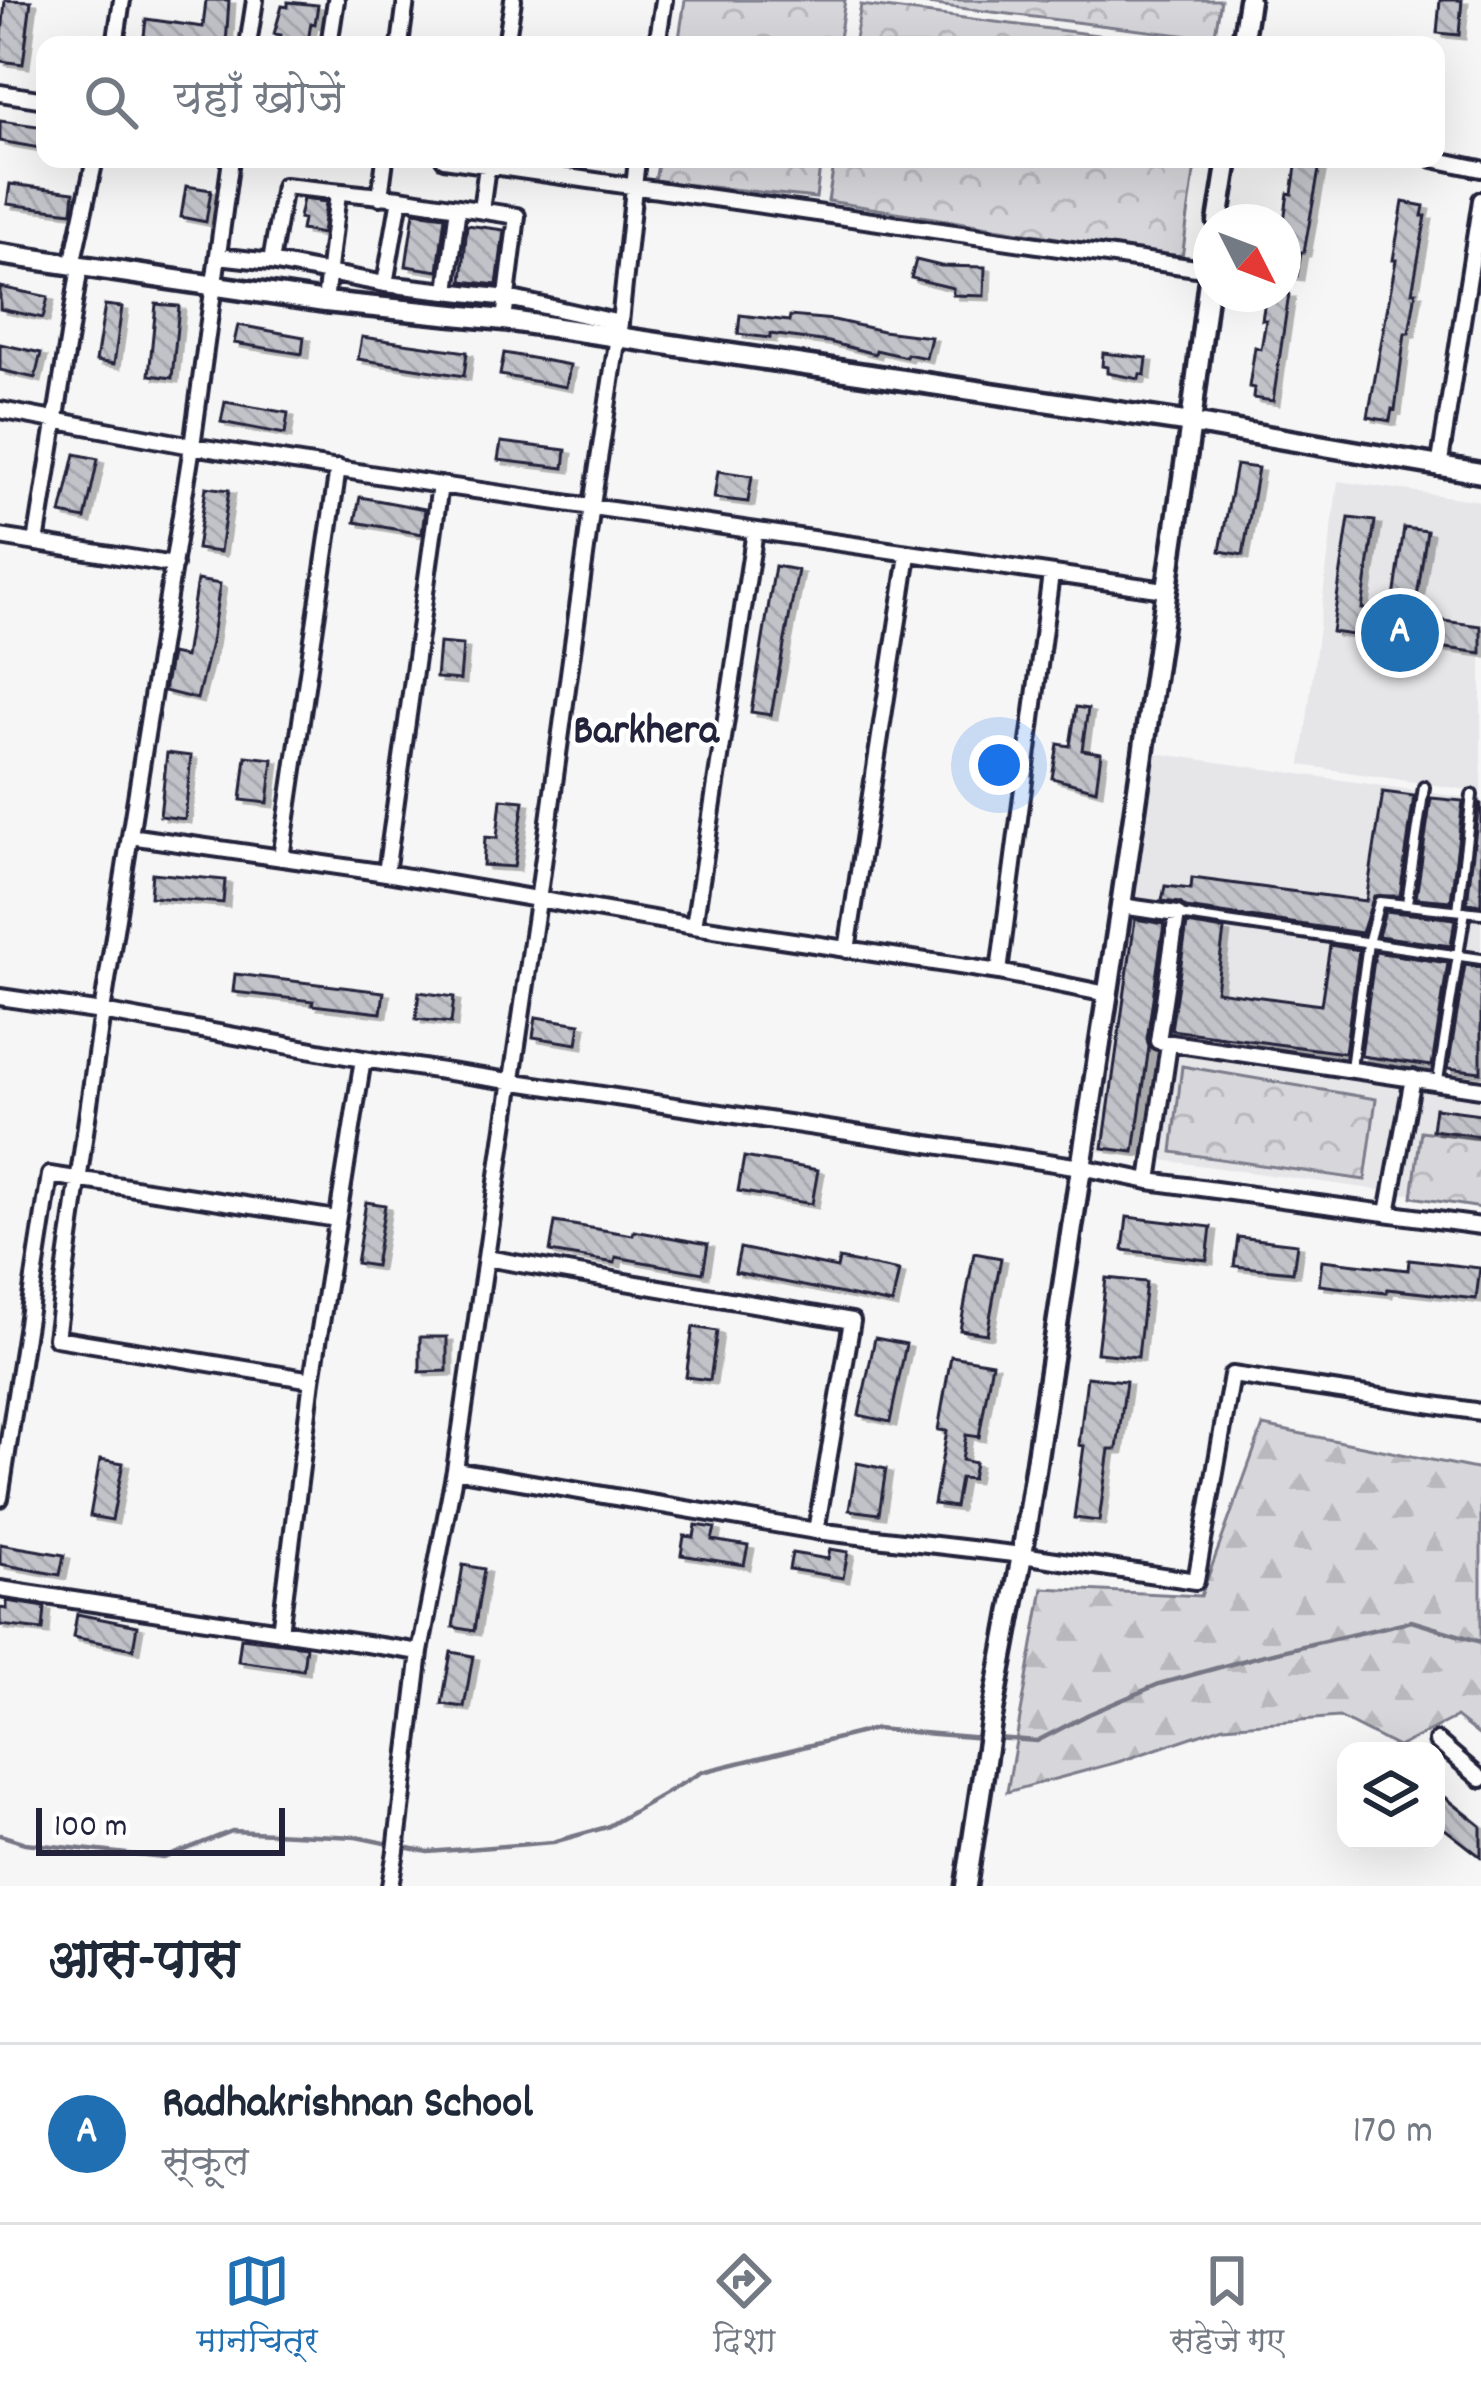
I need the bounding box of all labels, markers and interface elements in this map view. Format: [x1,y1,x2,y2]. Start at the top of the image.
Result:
search box [36,36,1445,168]
icon: search [78,69,144,135]
text: यहाँ खोजें [174,70,344,134]
north arrow [1193,204,1301,312]
pin: A [1361,588,1439,678]
district label: Barkhera [573,704,720,764]
your location [969,735,1029,795]
map controls [1337,1742,1445,1850]
button: layers [1337,1742,1445,1850]
scale bar [36,1802,285,1855]
text: 100 m [54,1805,127,1852]
text: आस-पास [48,1928,239,2000]
text: Radhakrishnan School [162,2074,533,2138]
text: A [76,2106,98,2161]
text: 170 m [1353,2106,1433,2161]
text: स्कूल [162,2138,249,2193]
tab: मानचित्र [197,2248,318,2367]
tab: दिशा [711,2248,777,2367]
tab: सहेजे गए [1170,2248,1284,2367]

